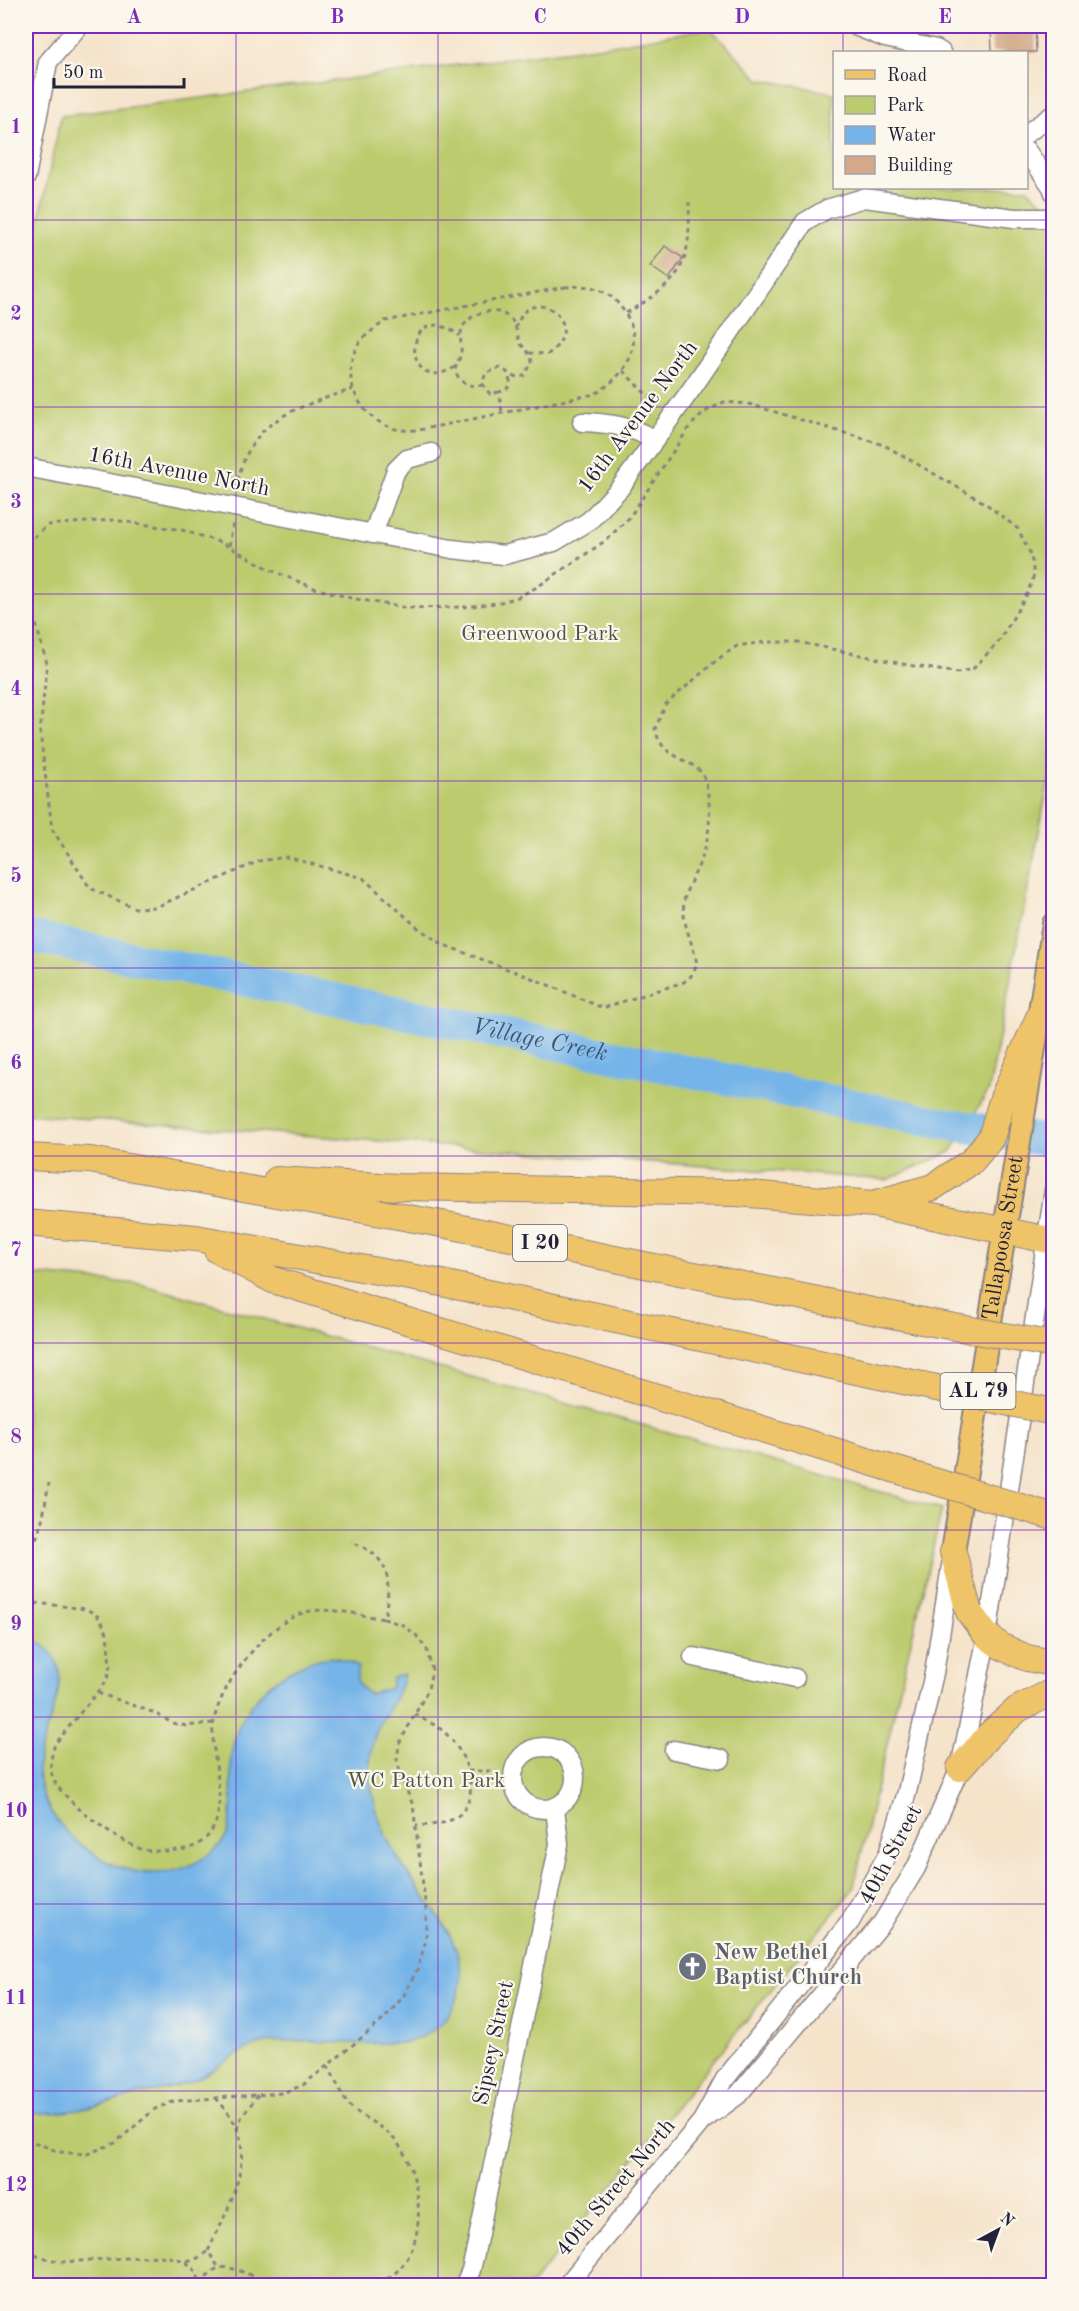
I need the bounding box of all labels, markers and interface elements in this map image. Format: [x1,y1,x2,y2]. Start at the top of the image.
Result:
text: A [126,8,142,28]
text: B [330,8,344,28]
text: C [533,8,547,28]
text: D [734,8,750,28]
text: E [938,8,952,28]
scale bar [54,51,184,89]
legend [833,51,1028,189]
text: 50 m [63,64,103,82]
text: Road [887,67,927,85]
text: Park [887,97,924,115]
text: 1 [10,118,22,138]
text: Water [887,127,936,145]
text: Building [887,157,953,175]
text: 2 [10,305,22,325]
street label: 16th Avenue North [574,337,702,497]
street label: 16th Avenue North [87,444,271,500]
text: 3 [10,493,22,513]
park label: Greenwood Park [461,623,619,645]
text: 4 [10,680,22,700]
text: 5 [10,866,22,887]
water label: Village Creek [469,1015,609,1067]
text: 6 [10,1054,22,1074]
street label: Tallapoosa Street [979,1154,1028,1322]
road number: I 20 [513,1225,567,1261]
text: 7 [10,1241,22,1261]
road number: AL 79 [940,1373,1016,1409]
text: 8 [10,1428,22,1448]
text: 9 [10,1615,22,1635]
park label: WC Patton Park [347,1770,505,1792]
street label: 40th Street [856,1801,926,1909]
text: 10 [4,1802,28,1822]
place label: New Bethel Baptist Church [714,1942,862,1989]
church icon: New Bethel Baptist Church [677,1950,709,1982]
street label: Sipsey Street [470,1979,518,2107]
text: 11 [4,1989,28,2009]
street label: 40th Street North [552,2115,680,2261]
text: 12 [4,2176,28,2196]
north arrow [968,2200,1028,2260]
text: N [997,2210,1017,2231]

